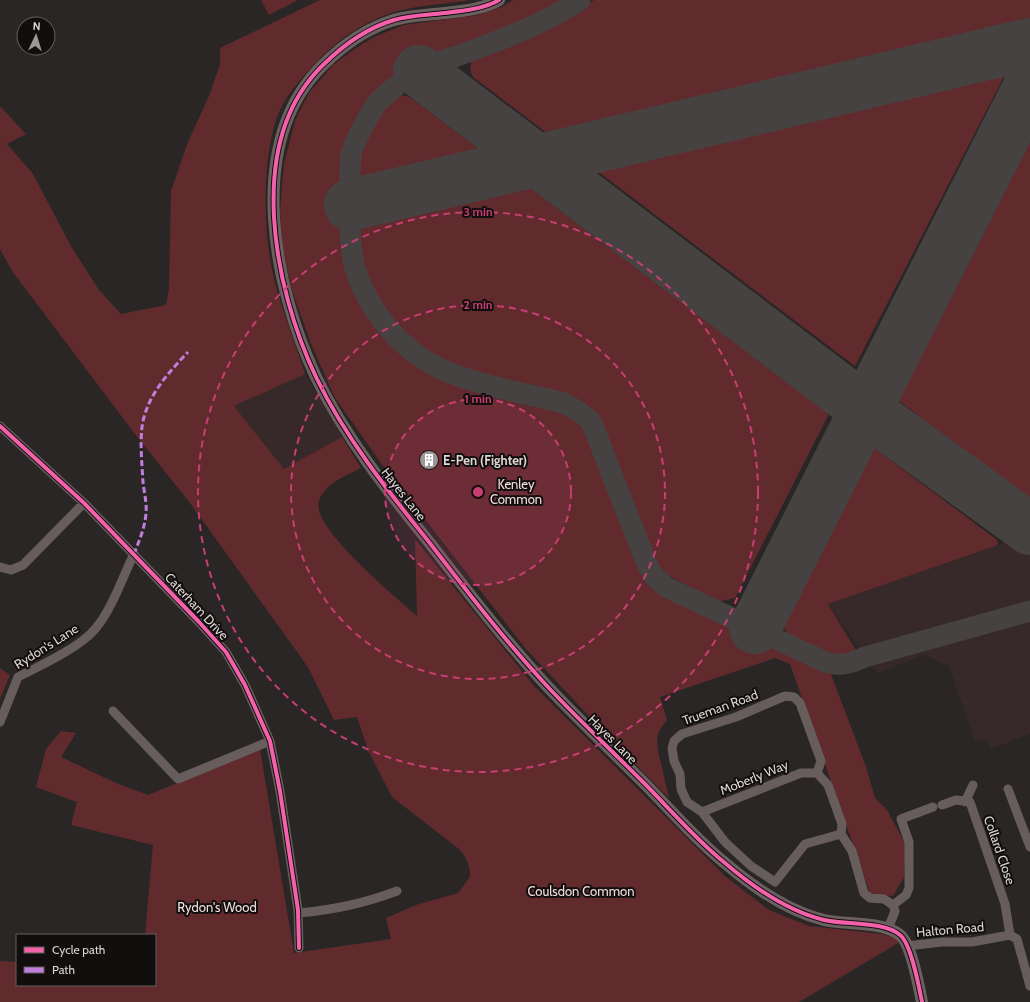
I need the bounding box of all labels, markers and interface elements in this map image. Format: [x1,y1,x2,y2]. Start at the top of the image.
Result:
north arrow [16,16,56,56]
text: N [32,19,41,33]
text: 3 min [463,204,493,219]
text: 2 min [464,297,492,312]
text: 1 min [464,391,492,406]
building icon: E-Pen (Fighter) [418,449,440,471]
place label: E-Pen (Fighter) [443,452,527,468]
street label: Hayes Lane [378,464,430,524]
park label: Kenley Common [490,476,542,507]
centre of rings [471,485,485,499]
street label: Caterham Drive [162,569,232,643]
street label: Rydon's Lane [11,620,81,672]
street label: Trueman Road [680,686,760,728]
street label: Hayes Lane [585,711,641,767]
street label: Moberly Way [717,756,791,798]
street label: Collard Close [981,814,1019,887]
park label: Coulsdon Common [528,883,635,899]
park label: Rydon's Wood [177,899,257,915]
street label: Halton Road [915,918,985,940]
legend [16,934,156,986]
text: Cycle path [52,942,105,957]
text: Path [52,962,75,977]

